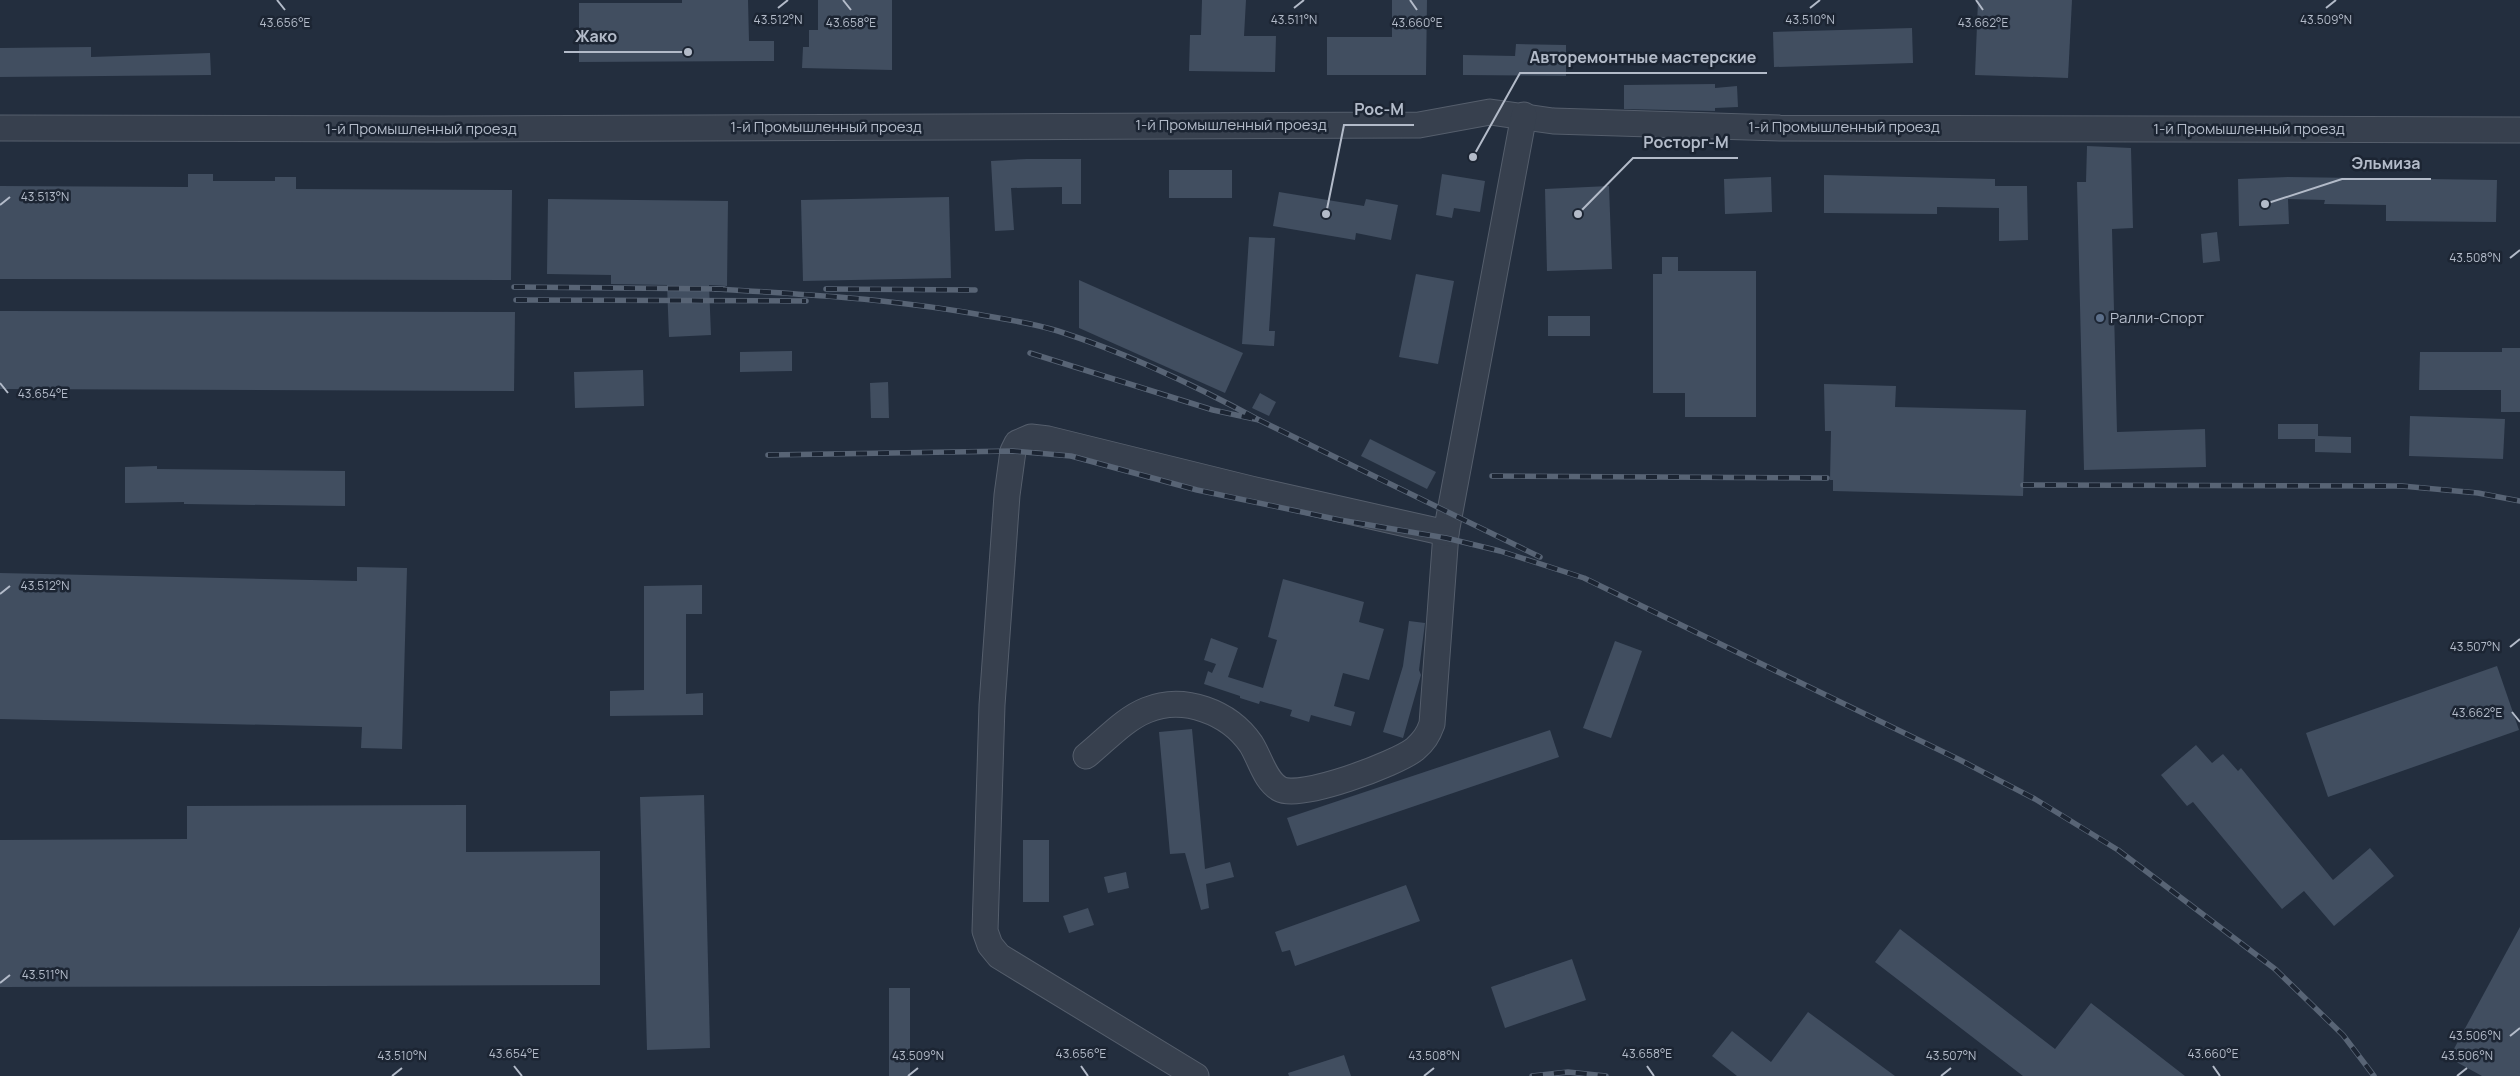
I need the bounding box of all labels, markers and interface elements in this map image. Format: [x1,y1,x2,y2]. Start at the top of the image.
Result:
text: 43.512°N [754,11,802,28]
text: 43.511°N [1271,11,1317,28]
text: 43.510°N [1785,11,1835,28]
text: 43.509°N [2300,11,2352,28]
text: 43.656°E [260,14,311,31]
text: 43.658°E [826,14,876,31]
text: 43.660°E [1391,14,1443,31]
text: 43.662°E [1958,14,2009,31]
callout: Жако [564,21,627,52]
text: Жако [575,25,617,47]
callout: Авторемонтные мастерские [1520,42,1767,73]
text: Авторемонтные мастерские [1530,46,1757,68]
callout: Рос-М [1344,94,1414,125]
text: Рос-М [1354,98,1404,120]
street label: 1-й Промышленный проезд [1135,114,1327,135]
street label: 1-й Промышленный проезд [730,116,922,137]
street label: 1-й Промышленный проезд [1748,116,1940,137]
street label: 1-й Промышленный проезд [325,118,517,139]
street label: 1-й Промышленный проезд [2153,118,2345,139]
callout: Росторг-М [1633,127,1738,158]
text: Росторг-М [1643,131,1729,153]
callout: Эльмиза [2342,148,2431,179]
text: Эльмиза [2351,152,2421,174]
text: 43.513°N [21,188,69,205]
text: 43.508°N [2449,249,2501,266]
place label: Ралли-Спорт [2110,307,2205,328]
marker: Ралли-Спорт [2094,312,2106,324]
text: 43.654°E [18,385,68,402]
text: 43.512°N [21,577,69,594]
text: 43.507°N [2450,638,2500,655]
text: 43.662°E [2452,704,2503,721]
text: 43.511°N [22,966,68,983]
text: 43.506°N [2449,1027,2501,1044]
text: 43.654°E [489,1045,539,1062]
text: 43.656°E [1056,1045,1107,1062]
text: 43.658°E [1622,1045,1672,1062]
text: 43.660°E [2187,1045,2239,1062]
text: 43.510°N [377,1047,427,1064]
text: 43.509°N [892,1047,944,1064]
text: 43.508°N [1408,1047,1460,1064]
text: 43.507°N [1926,1047,1976,1064]
text: 43.506°N [2441,1047,2493,1064]

